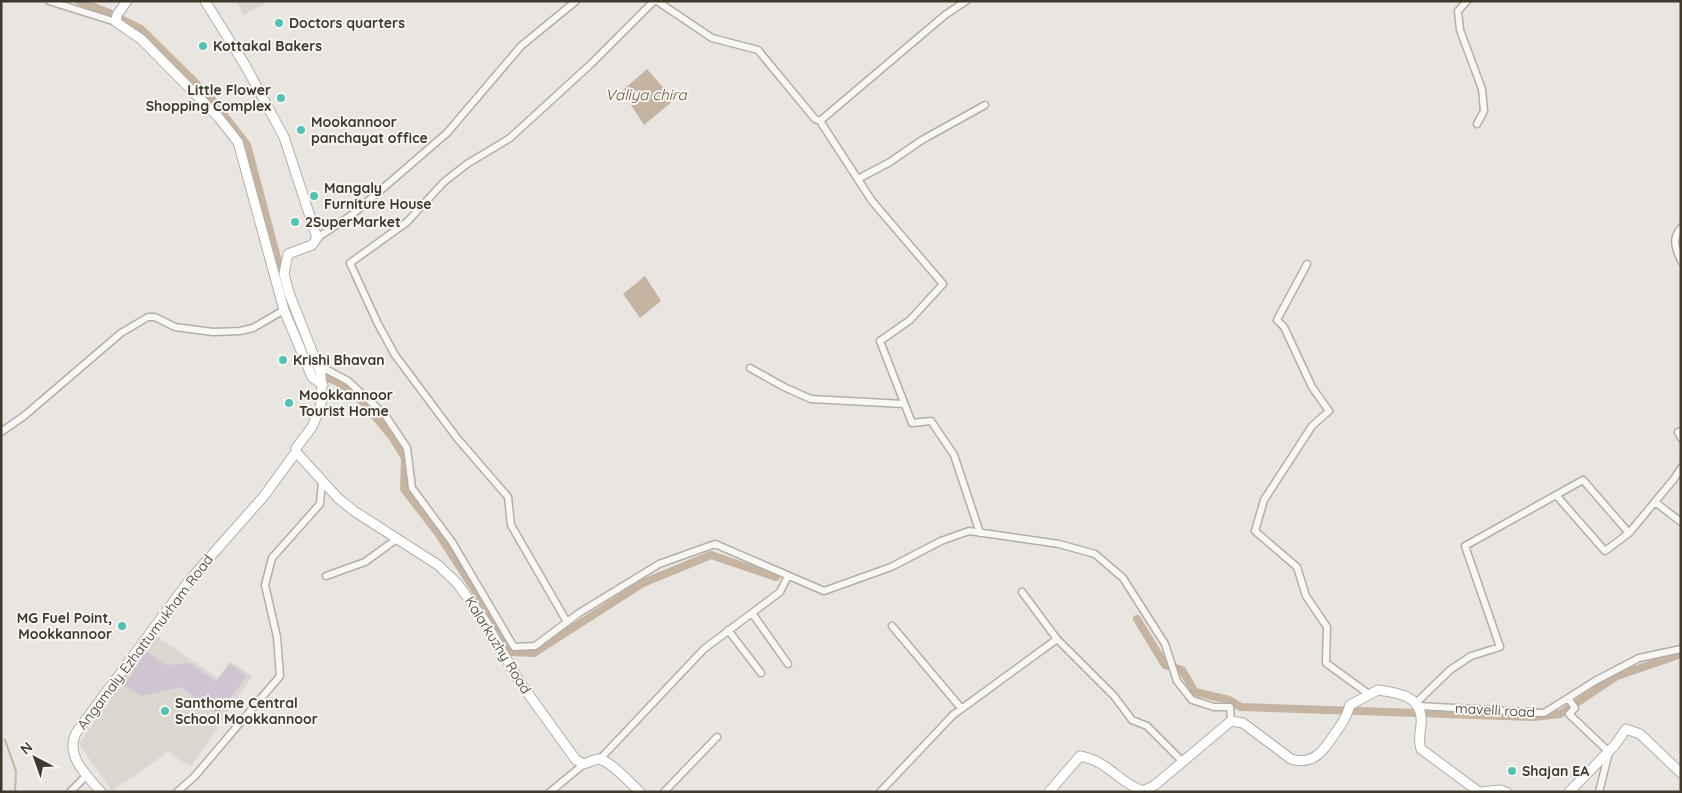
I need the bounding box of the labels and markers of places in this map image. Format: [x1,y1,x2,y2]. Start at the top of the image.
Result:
place label: Doctors quarters [289,14,405,32]
marker: Doctors quarters [273,17,285,29]
place label: Kottakal Bakers [213,37,322,55]
marker: Kottakal Bakers [197,40,209,52]
place label: Little Flower Shopping Complex [146,81,271,115]
marker: Little Flower Shopping Complex [275,92,287,104]
place label: Mookannoor panchayat office [311,113,428,147]
marker: Mookannoor panchayat office [295,124,307,136]
place label: Mangaly Furniture House [324,179,432,213]
marker: Mangaly Furniture House [308,190,320,202]
place label: 2SuperMarket [305,213,401,231]
marker: 2SuperMarket [289,216,301,228]
place label: Krishi Bhavan [293,351,385,369]
marker: Krishi Bhavan [277,354,289,366]
place label: Mookkannoor Tourist Home [299,386,393,420]
marker: Mookkannoor Tourist Home [283,397,295,409]
place label: MG Fuel Point, Mookkannoor [17,609,112,643]
marker: MG Fuel Point, Mookkannoor [116,620,128,632]
place label: Santhome Central School Mookkannoor [175,694,318,728]
marker: Santhome Central School Mookkannoor [159,705,171,717]
place label: Shajan EA [1522,762,1589,780]
marker: Shajan EA [1506,765,1518,777]

